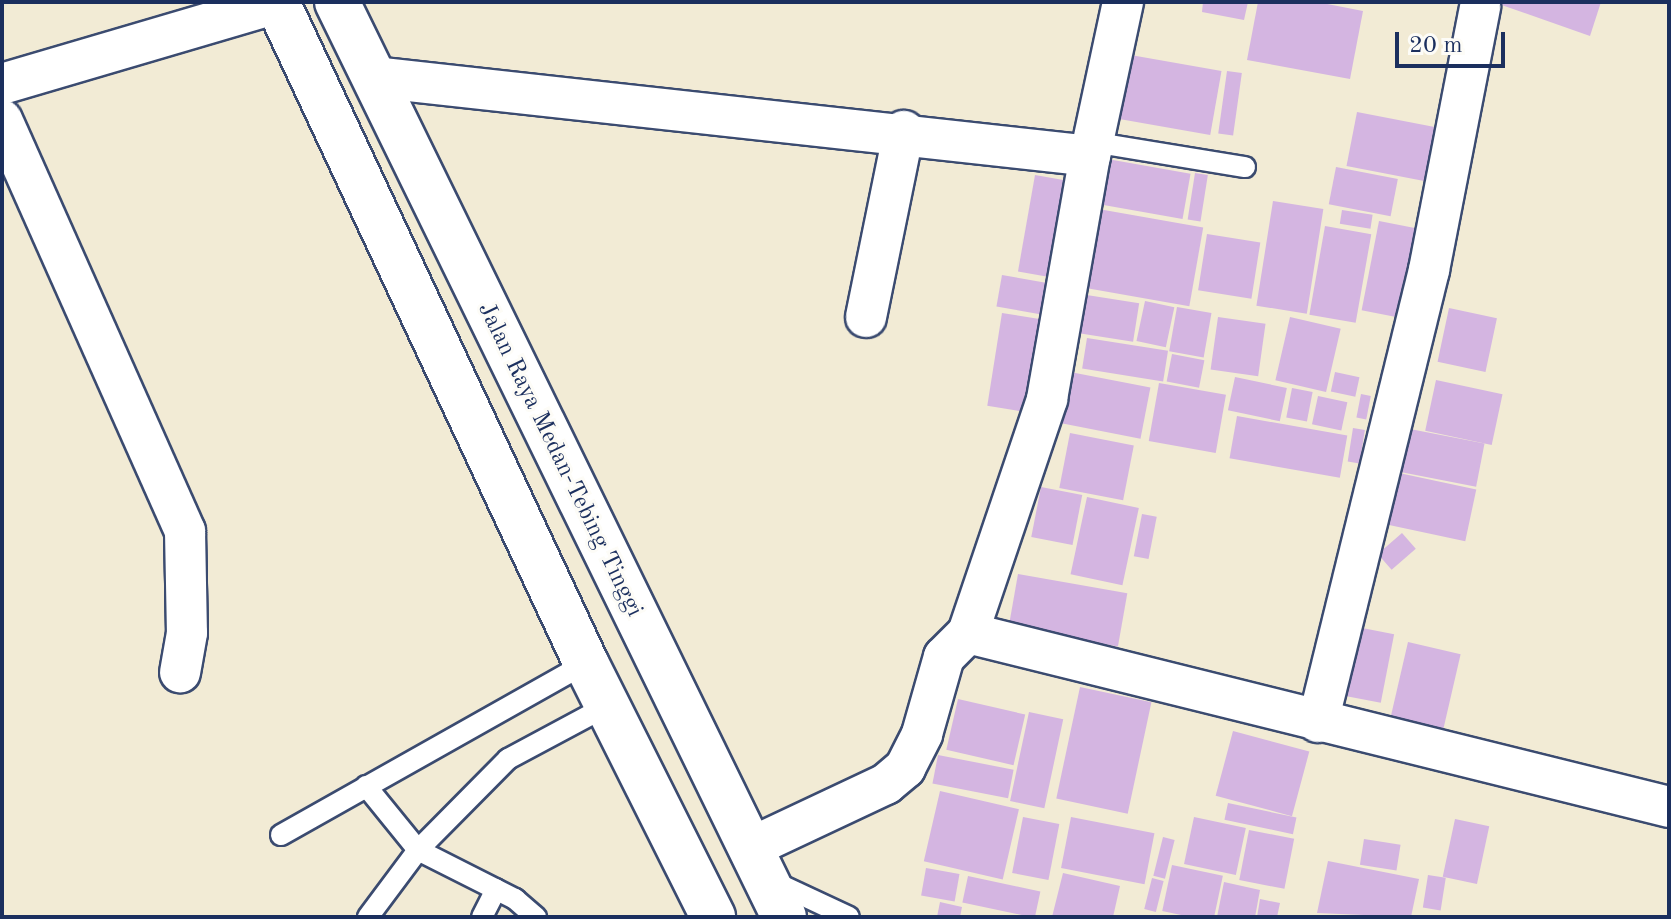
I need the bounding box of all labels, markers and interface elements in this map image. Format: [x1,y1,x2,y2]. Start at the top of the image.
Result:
scale bar [1399,16,1509,66]
text: 20 m [1409,34,1463,58]
street label: Jalan Raya Medan-Tebing Tinggi [470,298,648,622]

